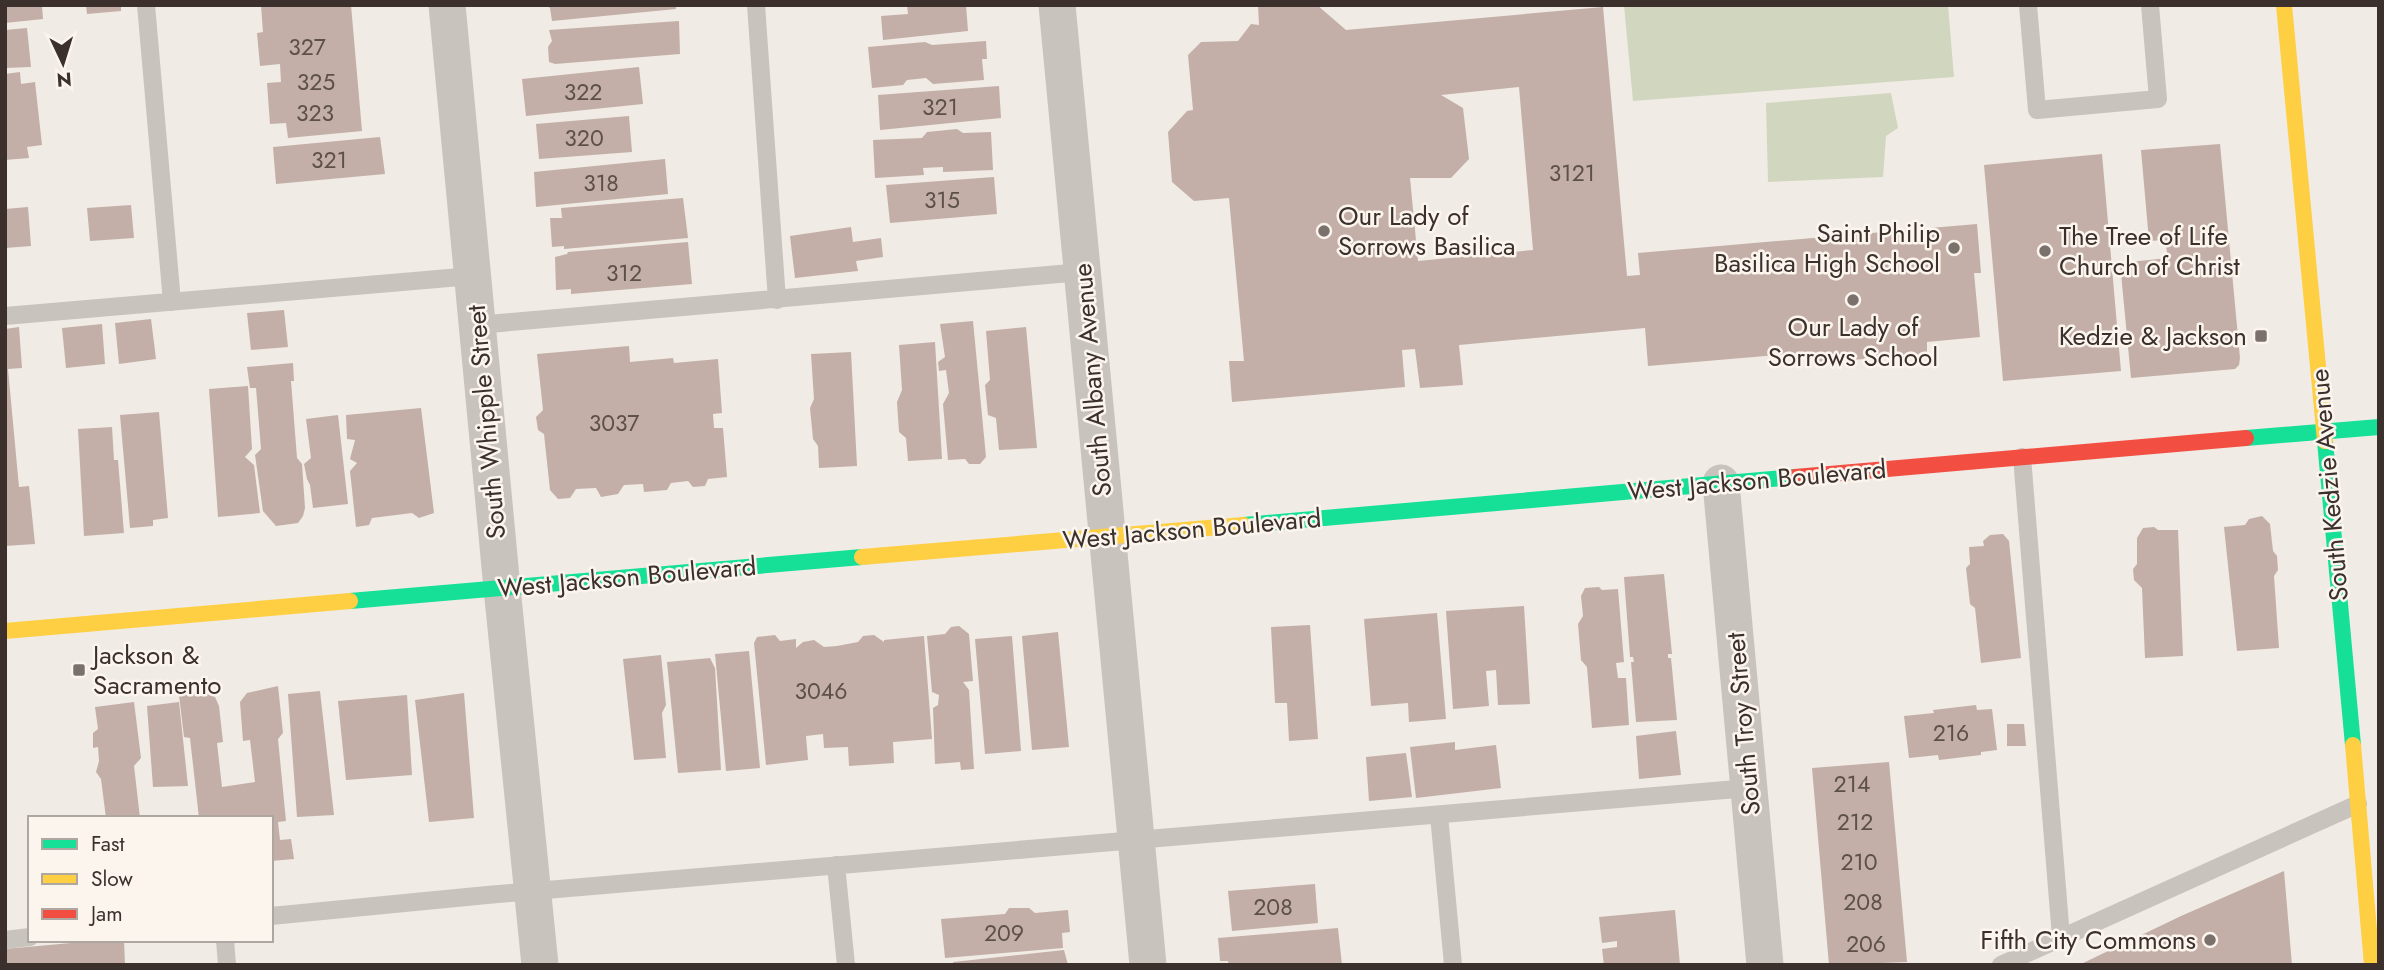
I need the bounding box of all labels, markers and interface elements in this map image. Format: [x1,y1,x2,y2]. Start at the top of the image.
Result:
north arrow [28,28,98,98]
house number: 327 [288,30,326,64]
text: N [56,65,73,93]
house number: 325 [297,65,335,99]
house number: 322 [564,75,602,109]
house number: 321 [922,90,958,124]
house number: 323 [296,96,334,130]
house number: 320 [564,121,604,155]
house number: 321 [311,143,347,177]
house number: 3121 [1549,156,1595,190]
house number: 318 [583,166,619,200]
house number: 315 [924,183,960,217]
place label: Our Lady of Sorrows Basilica [1338,197,1516,265]
place label: Saint Philip Basilica High School [1714,214,1940,282]
place label: The Tree of Life Church of Christ [2059,217,2241,285]
marker: Our Lady of Sorrows Basilica [1316,223,1332,239]
marker: Saint Philip Basilica High School [1946,240,1962,256]
marker: The Tree of Life Church of Christ [2037,243,2053,259]
house number: 312 [606,256,642,290]
street label: South Albany Avenue [1063,262,1121,498]
marker: Our Lady of Sorrows School [1845,292,1861,308]
street label: South Whipple Street [457,303,515,541]
place label: Our Lady of Sorrows School [1768,308,1938,376]
place label: Kedzie & Jackson [2059,317,2247,355]
marker: Kedzie & Jackson [2253,328,2269,344]
street label: South Kedzie Avenue [2300,367,2358,603]
house number: 3037 [589,406,639,440]
street label: West Jackson Boulevard [1626,450,1888,510]
street label: West Jackson Boulevard [1061,499,1323,559]
street label: West Jackson Boulevard [496,547,758,607]
street label: South Troy Street [1716,630,1770,817]
place label: Jackson & Sacramento [90,636,221,704]
marker: Jackson & Sacramento [71,662,87,678]
house number: 3046 [794,674,848,708]
house number: 216 [1933,716,1969,750]
house number: 214 [1834,767,1870,801]
house number: 212 [1837,805,1873,839]
legend [28,816,273,942]
text: Fast [91,829,124,859]
house number: 210 [1840,845,1878,879]
text: Slow [91,864,133,894]
house number: 208 [1843,885,1883,919]
house number: 208 [1253,890,1293,924]
text: Jam [88,899,123,929]
house number: 209 [984,916,1024,950]
place label: Fifth City Commons [1980,921,2196,959]
house number: 206 [1846,927,1886,961]
marker: Fifth City Commons [2202,932,2218,948]

